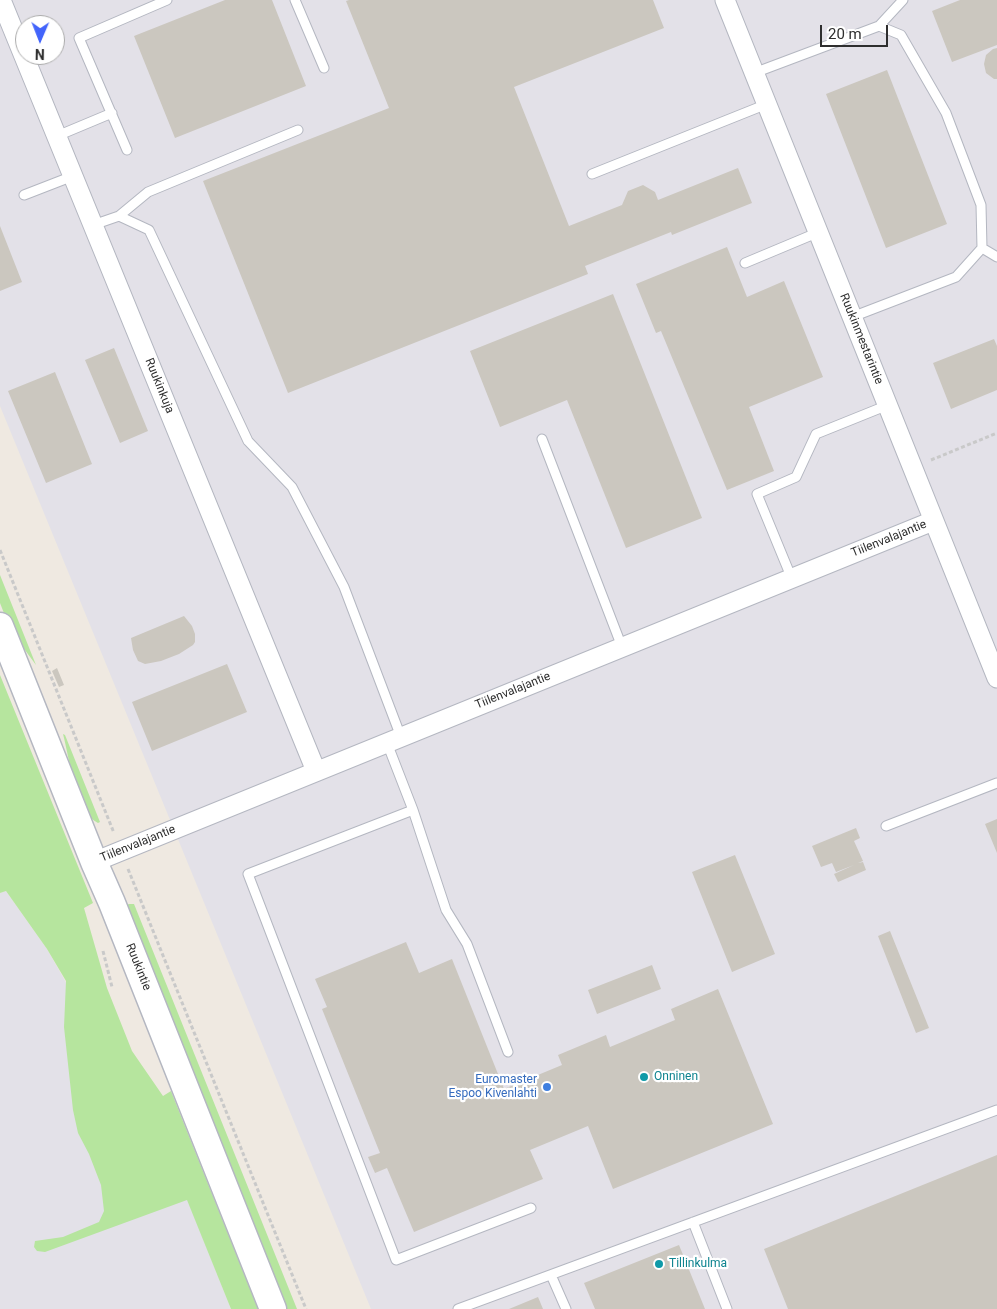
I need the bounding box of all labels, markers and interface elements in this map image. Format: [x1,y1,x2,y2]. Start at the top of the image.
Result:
north arrow [15,15,65,65]
scale bar [822,15,890,47]
text: 20 m [828,25,862,43]
text: N [35,46,45,62]
street label: Ruukinmestarintie [836,292,886,386]
street label: Ruukinkuja [141,356,177,416]
street label: Tiilenvalajantie [849,517,929,561]
street label: Tiilenvalajantie [473,669,553,713]
street label: Tiilenvalajantie [98,822,178,866]
street label: Ruukintie [122,941,154,993]
place label: Onninen [654,1070,698,1084]
marker: Onninen [638,1071,650,1083]
place label: Euromaster Espoo Kivenlahti [449,1073,537,1101]
marker: Euromaster Espoo Kivenlahti [541,1081,553,1093]
place label: Tillinkulma [669,1257,727,1271]
marker: Tillinkulma [653,1258,665,1270]

